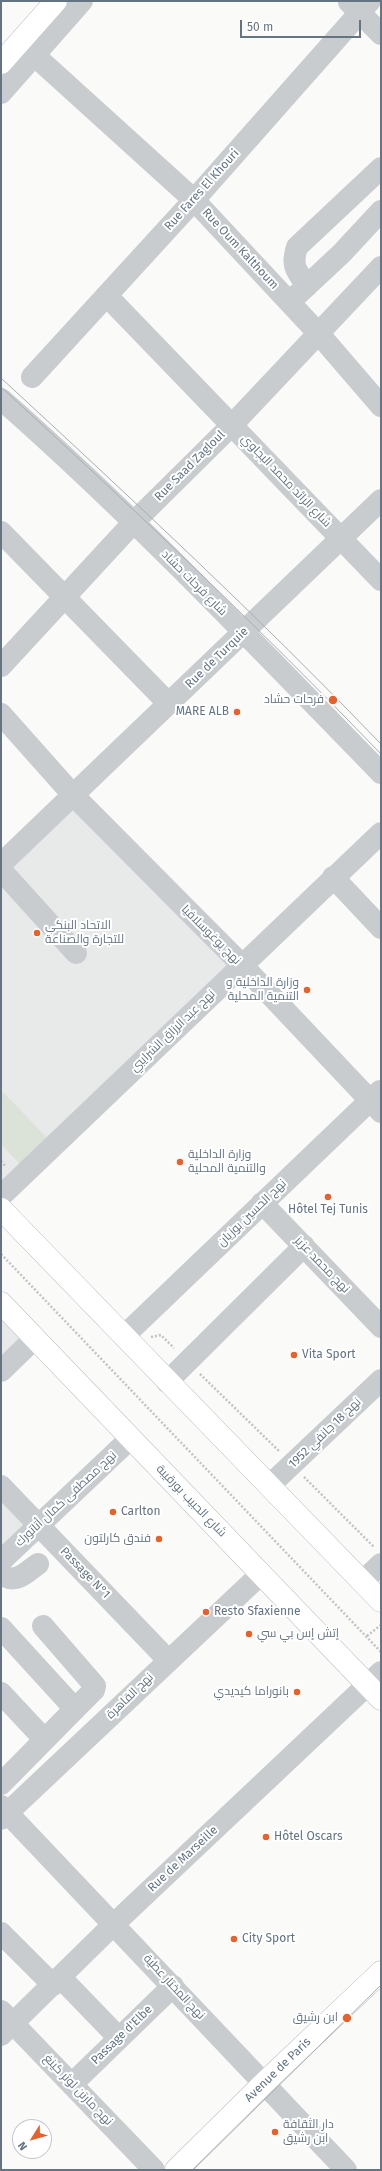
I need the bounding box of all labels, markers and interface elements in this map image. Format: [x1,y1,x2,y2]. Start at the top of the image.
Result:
scale bar [242,12,363,38]
text: 50 m [247,20,273,34]
street label: Rue Fares El Khouri [162,146,242,234]
street label: Rue Oum Kalthoum [199,206,281,292]
street label: Rue Saad Zagloul [152,428,228,504]
street label: شارع الرائد محمد البجاوي [238,432,334,530]
street label: شارع فرحات حشاد [158,547,230,619]
street label: Rue de Turquie [183,624,251,692]
place label: فرحات حشاد [264,693,324,707]
marker: فرحات حشاد [327,694,339,706]
place label: MARE ALB [176,705,229,719]
marker: MARE ALB [232,707,242,717]
street label: نهج يوغوسلافيا [178,902,244,968]
place label: الاتحاد البنكي للتجارة والصناعة [45,919,124,947]
marker: الاتحاد البنكي للتجارة والصناعة [32,928,42,938]
place label: وزارة الداخلية و التنمية المحلية [226,976,299,1004]
marker: وزارة الداخلية و التنمية المحلية [302,985,312,995]
street label: نهج عبد الرزاق الشرايبي [128,987,218,1075]
place label: وزارة الداخلية والتنمية المحلية [188,1148,266,1176]
marker: وزارة الداخلية والتنمية المحلية [175,1157,185,1167]
street label: نهج الحسين بوزيان [215,1177,289,1249]
marker: Hôtel Tej Tunis [323,1192,333,1202]
place label: Hôtel Tej Tunis [288,1203,368,1217]
street label: نهج محمد عزيز [291,1234,353,1296]
place label: Vita Sport [302,1348,356,1362]
marker: Vita Sport [289,1350,299,1360]
street label: نهج 18 جانفي 1952 [286,1395,364,1471]
street label: نهج مصطفى كمال أتاتورك [12,1448,120,1550]
street label: شارع الحبيب بورقيبة [153,1462,229,1540]
place label: Carlton [121,1505,160,1519]
marker: Carlton [108,1507,118,1517]
place label: فندق كارلتون [84,1532,151,1546]
marker: فندق كارلتون [154,1534,164,1544]
street label: Passage N°1 [57,1544,113,1602]
place label: Resto Sfaxienne [214,1605,301,1619]
marker: Resto Sfaxienne [201,1607,211,1617]
place label: إتش إس بي سي [257,1627,339,1641]
marker: إتش إس بي سي [244,1629,254,1639]
street label: نهج القاهرة [104,1670,156,1722]
place label: بانوراما كيديدي [213,1685,289,1699]
marker: بانوراما كيديدي [292,1687,302,1697]
street label: Rue de Marseille [145,1823,221,1895]
place label: Hôtel Oscars [274,1830,343,1844]
marker: Hôtel Oscars [261,1832,271,1842]
place label: City Sport [242,1932,295,1946]
marker: City Sport [229,1934,239,1944]
street label: نهج المختار عطية [140,1951,208,2023]
street label: Passage d'Elbe [89,2002,155,2068]
place label: ابن رشيق [293,2011,338,2025]
marker: ابن رشيق [341,2012,353,2024]
street label: Avenue de Paris [242,2035,314,2105]
street label: نهج مارتن لوثر كينغ [40,2051,116,2129]
place label: دار الثقافة ابن رشيق [283,2118,334,2146]
north arrow [12,2119,52,2159]
marker: دار الثقافة ابن رشيق [270,2127,280,2137]
text: N [15,2139,30,2153]

